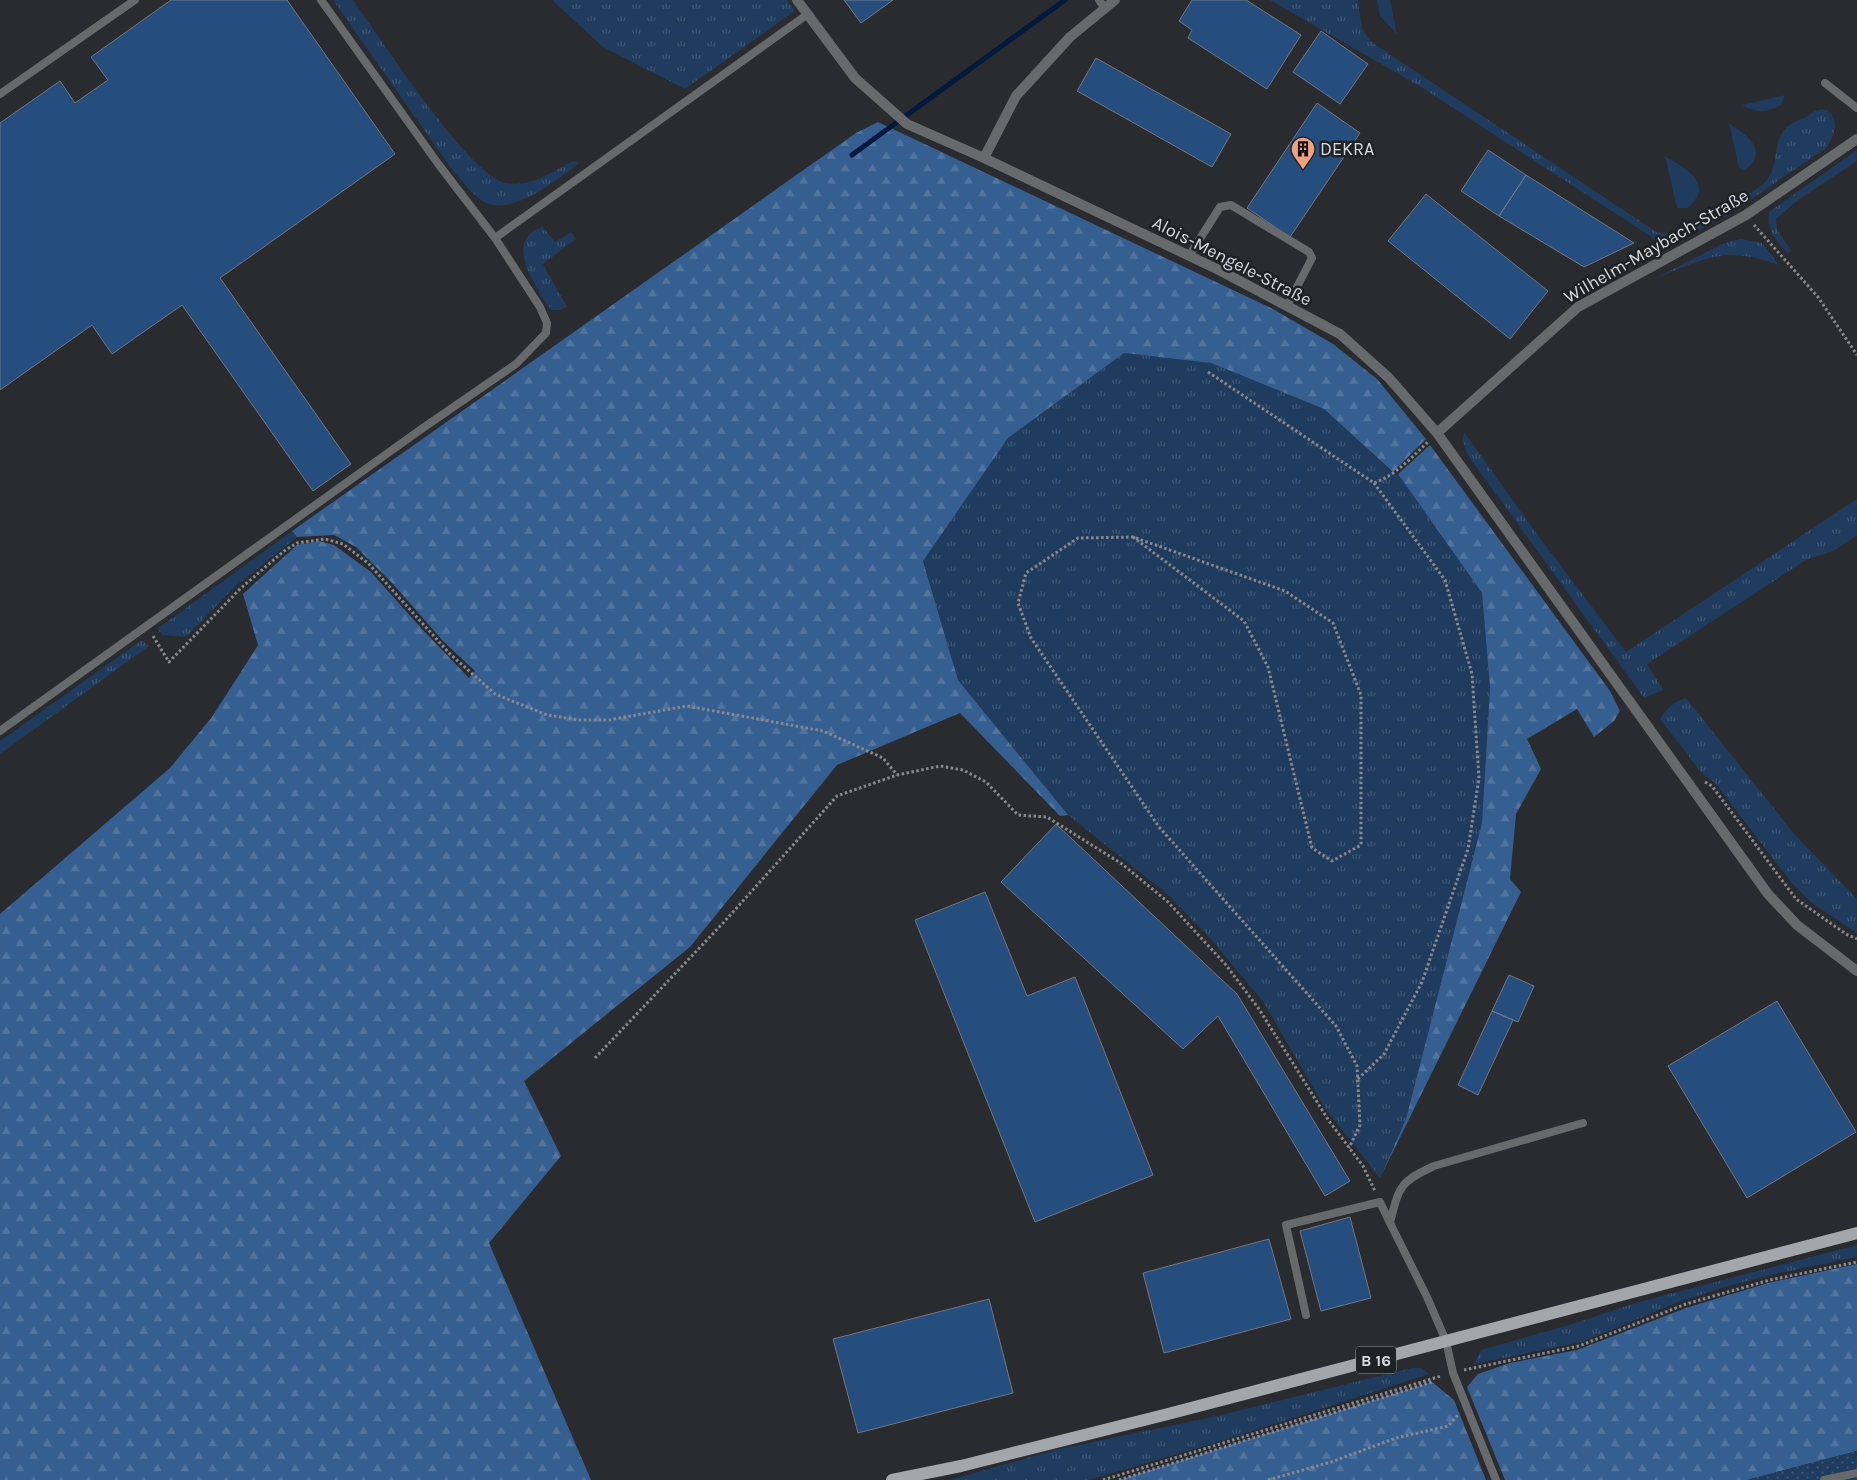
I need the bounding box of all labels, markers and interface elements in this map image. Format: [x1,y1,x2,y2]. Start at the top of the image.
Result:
building icon: DEKRA [1290,136,1316,170]
place label: DEKRA [1320,138,1374,160]
street label: Wilhelm-Maybach-Straße [1560,184,1752,308]
street label: Alois-Mengele-Straße [1149,211,1315,311]
road number: B 16 [1356,1346,1396,1374]

